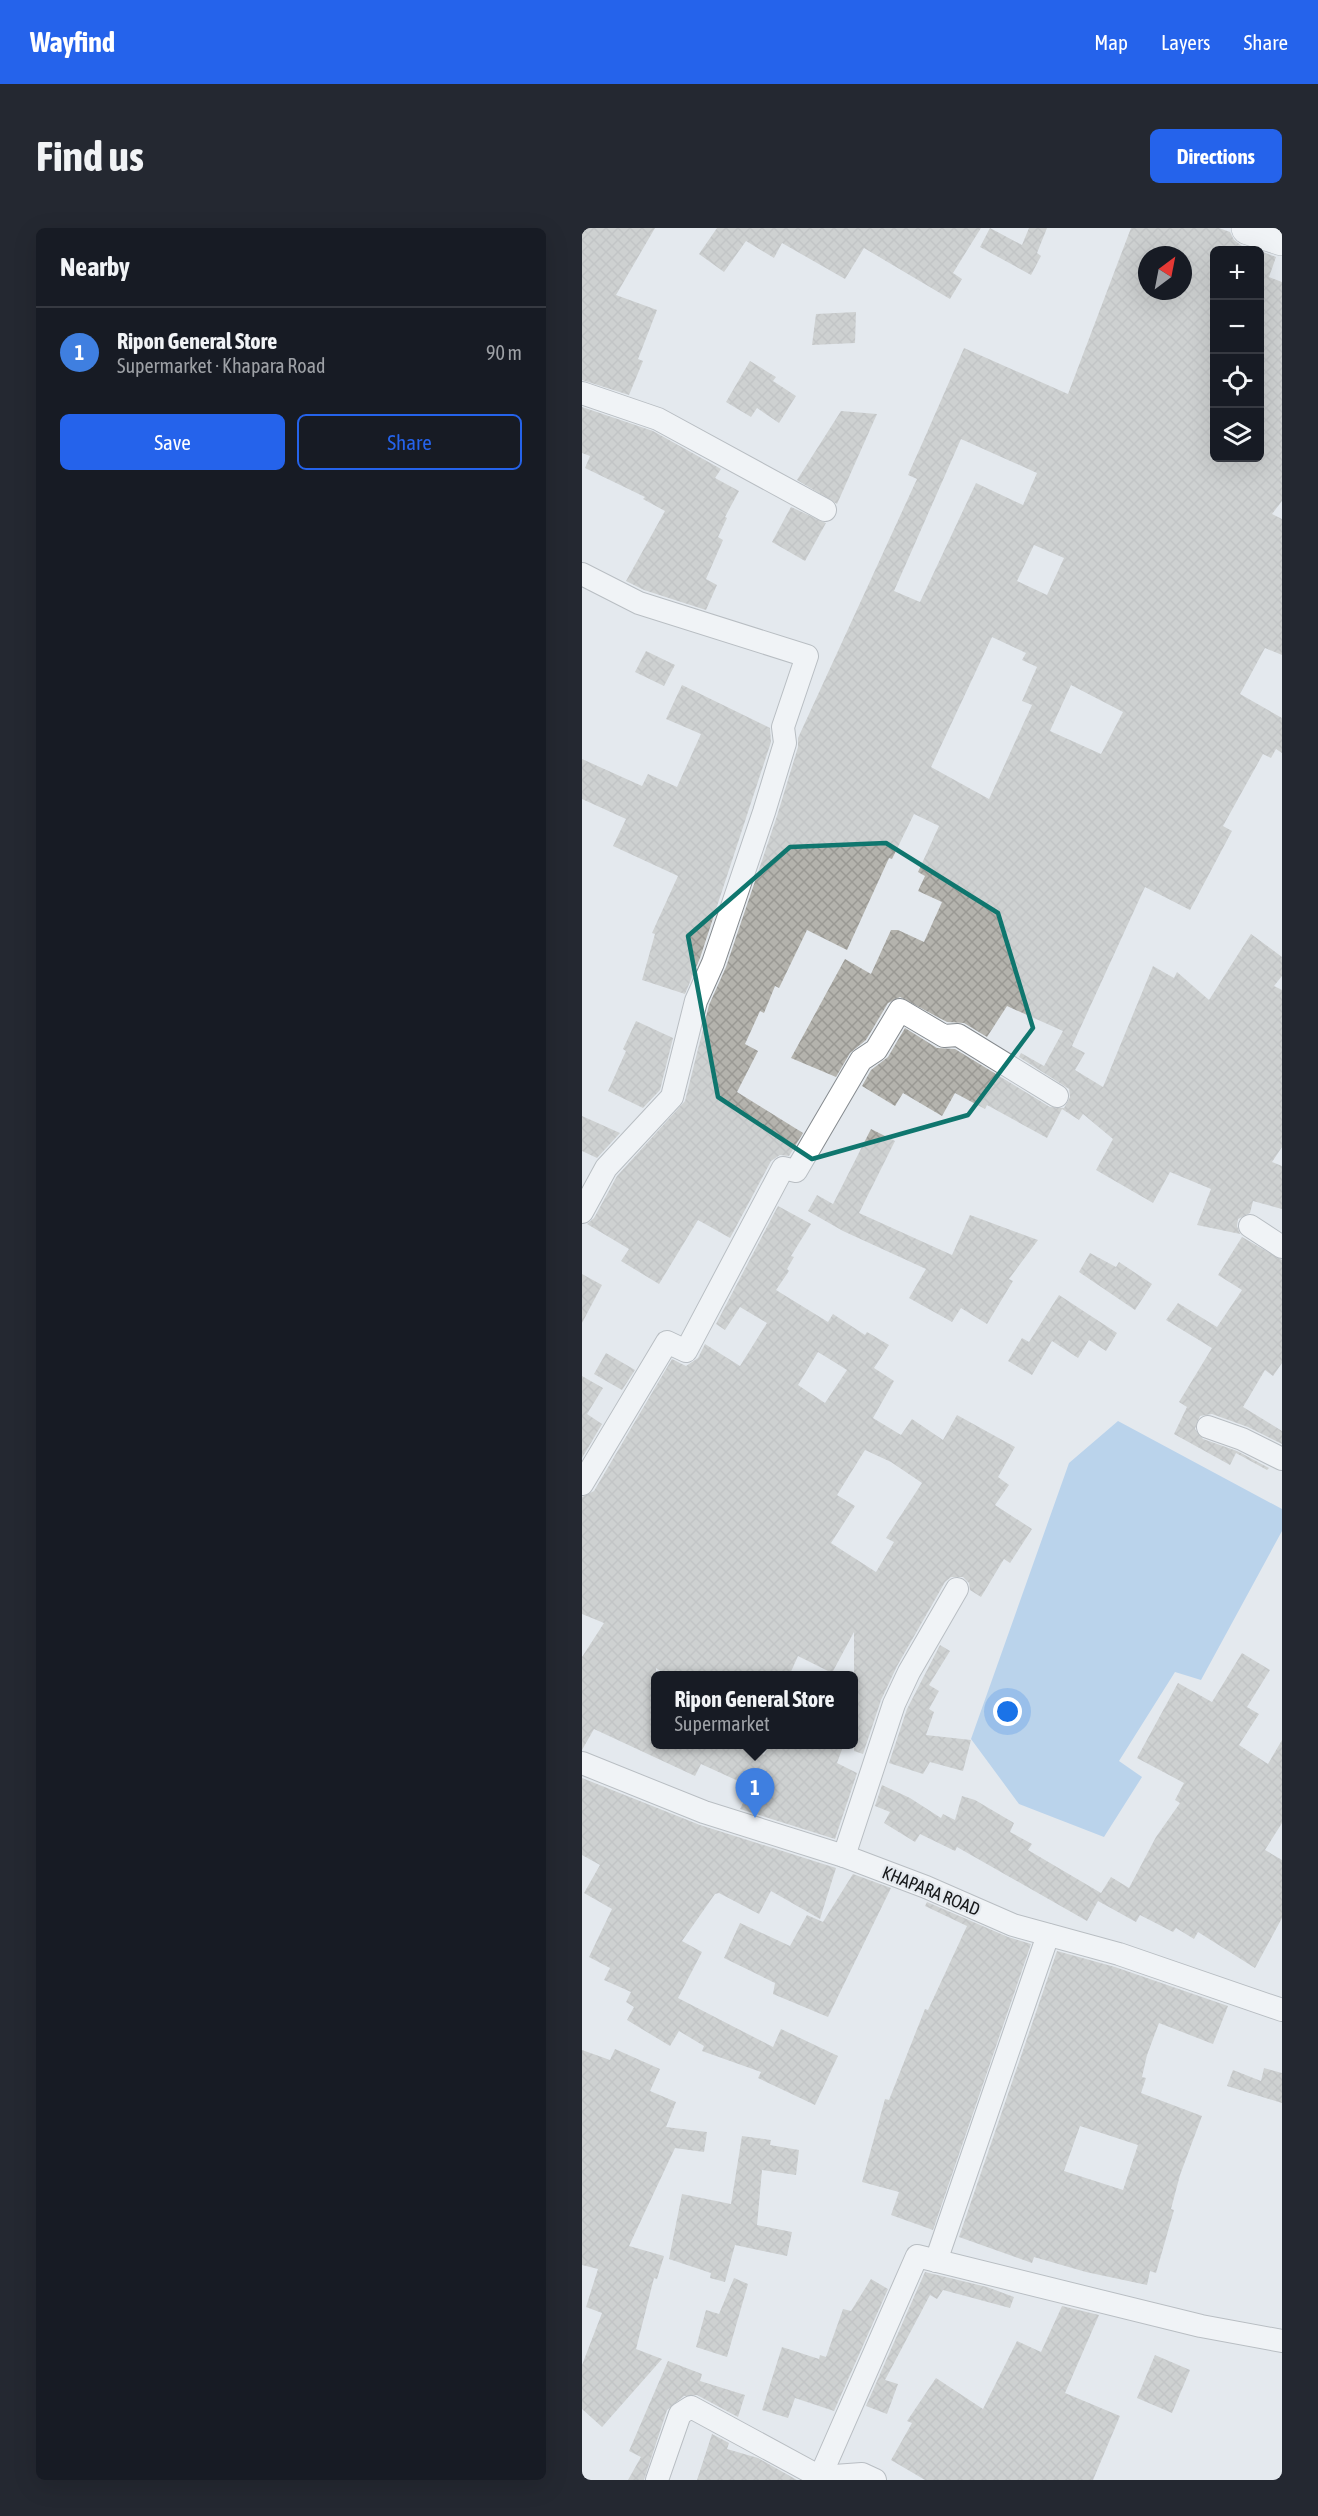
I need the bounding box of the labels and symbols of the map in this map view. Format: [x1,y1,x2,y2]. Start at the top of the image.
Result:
north arrow [1138,246,1192,300]
your location [993,1697,1022,1726]
pin: 1 [736,1768,774,1818]
street label: KHAPARA ROAD [879,1861,983,1920]

